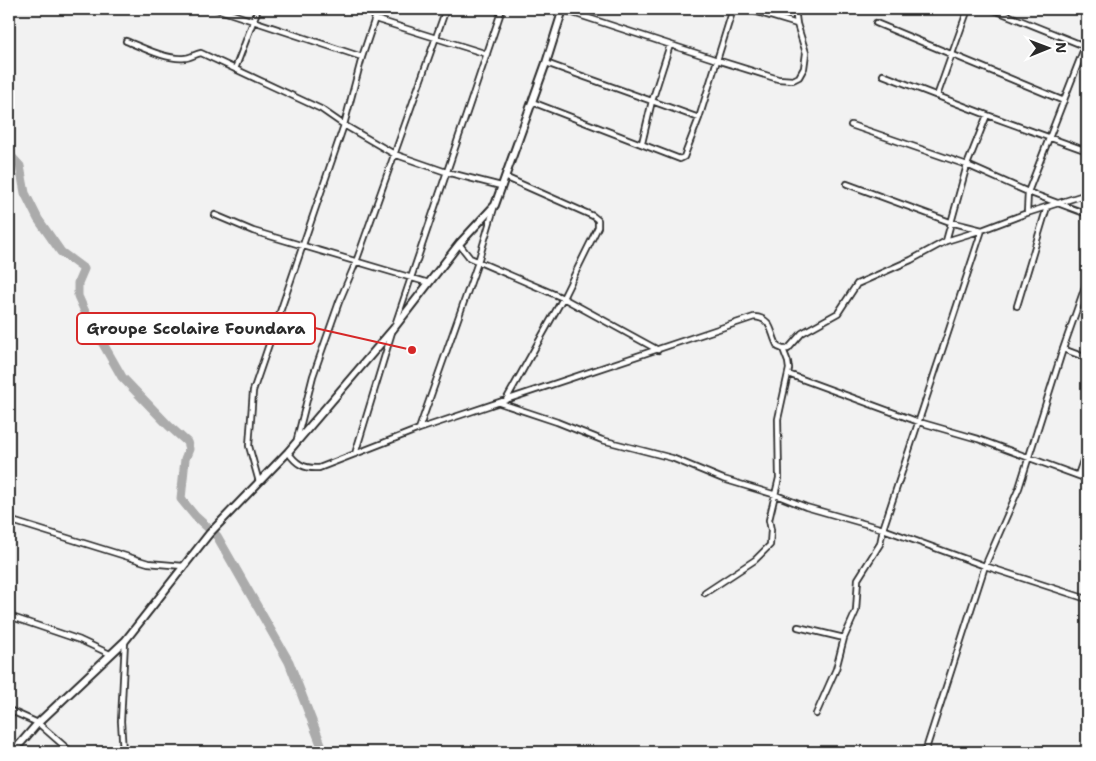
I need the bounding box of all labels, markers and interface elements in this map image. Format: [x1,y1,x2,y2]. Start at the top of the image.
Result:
north arrow [1024,22,1074,72]
text: N [1052,42,1070,53]
callout: Groupe Scolaire Foundara [77,313,315,344]
text: Groupe Scolaire Foundara [87,318,306,339]

